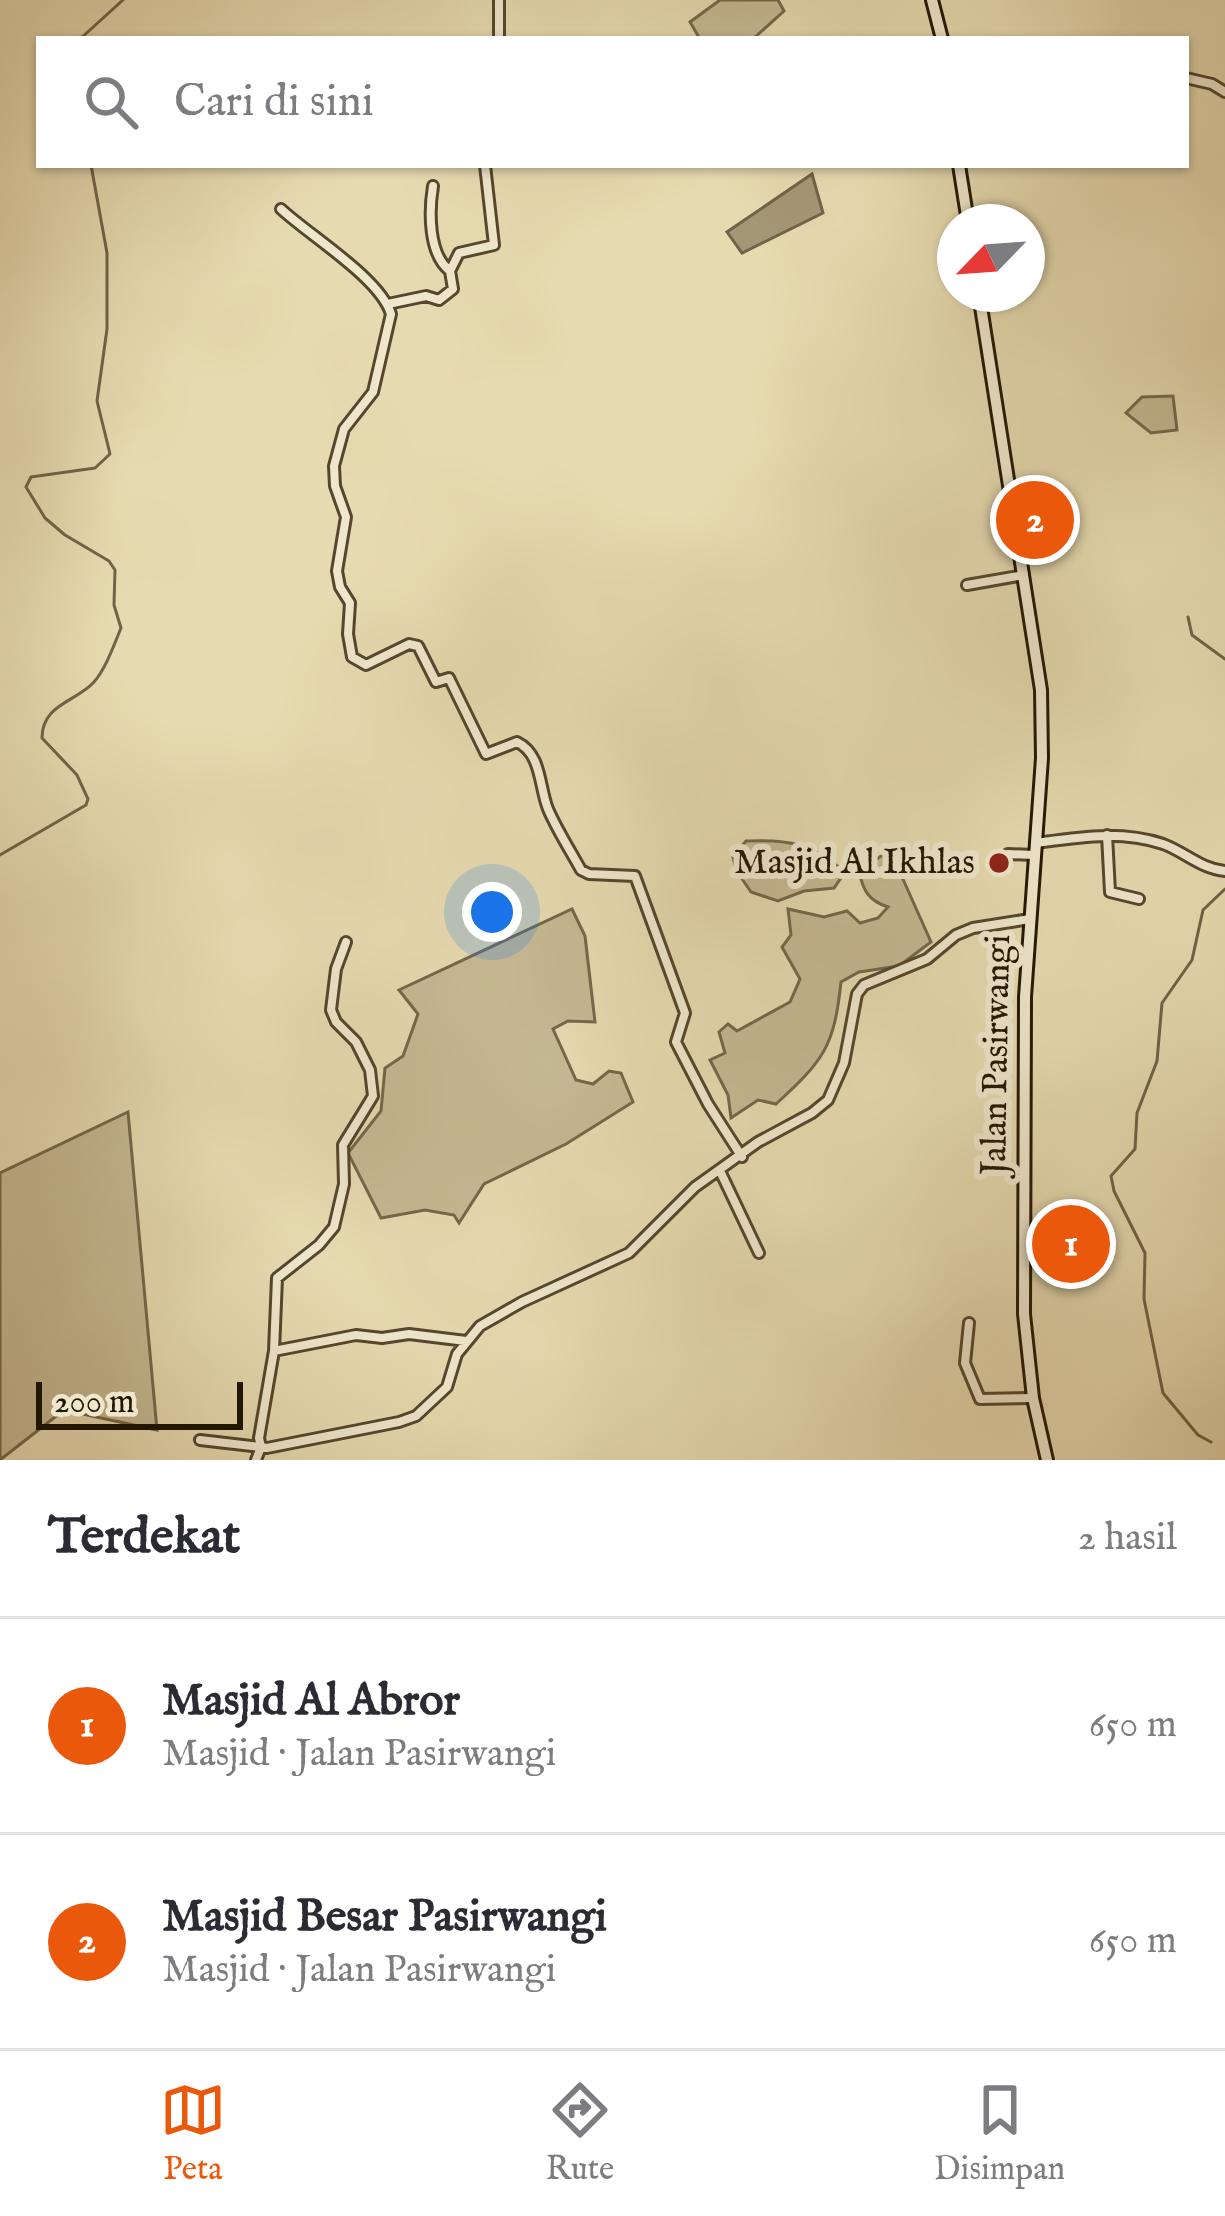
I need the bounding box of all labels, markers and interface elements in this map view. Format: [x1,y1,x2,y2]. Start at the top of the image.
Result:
search box [36,36,1189,168]
icon: search [78,69,144,135]
text: Cari di sini [174,74,374,131]
north arrow [937,204,1045,312]
pin: 2 [996,475,1074,565]
place label: Masjid Al Ikhlas [734,840,975,886]
marker: Masjid Al Ikhlas [986,850,1012,876]
your location [462,882,522,942]
street label: Jalan Pasirwangi [972,934,1022,1180]
pin: 1 [1032,1199,1110,1289]
scale bar [36,1376,243,1429]
text: 200 m [54,1382,135,1424]
text: Terdekat [48,1506,240,1571]
text: 2 hasil [1078,1514,1177,1563]
text: Masjid Al Abror [162,1673,460,1730]
text: 1 [80,1701,94,1750]
text: 650 m [1089,1701,1177,1750]
text: Masjid · Jalan Pasirwangi [162,1730,556,1779]
text: Masjid Besar Pasirwangi [162,1889,607,1946]
text: 2 [78,1917,96,1966]
text: 650 m [1089,1917,1177,1966]
text: Masjid · Jalan Pasirwangi [162,1946,556,1995]
tab: Peta [160,2077,226,2191]
tab: Rute [546,2077,614,2191]
tab: Disimpan [934,2077,1065,2191]

